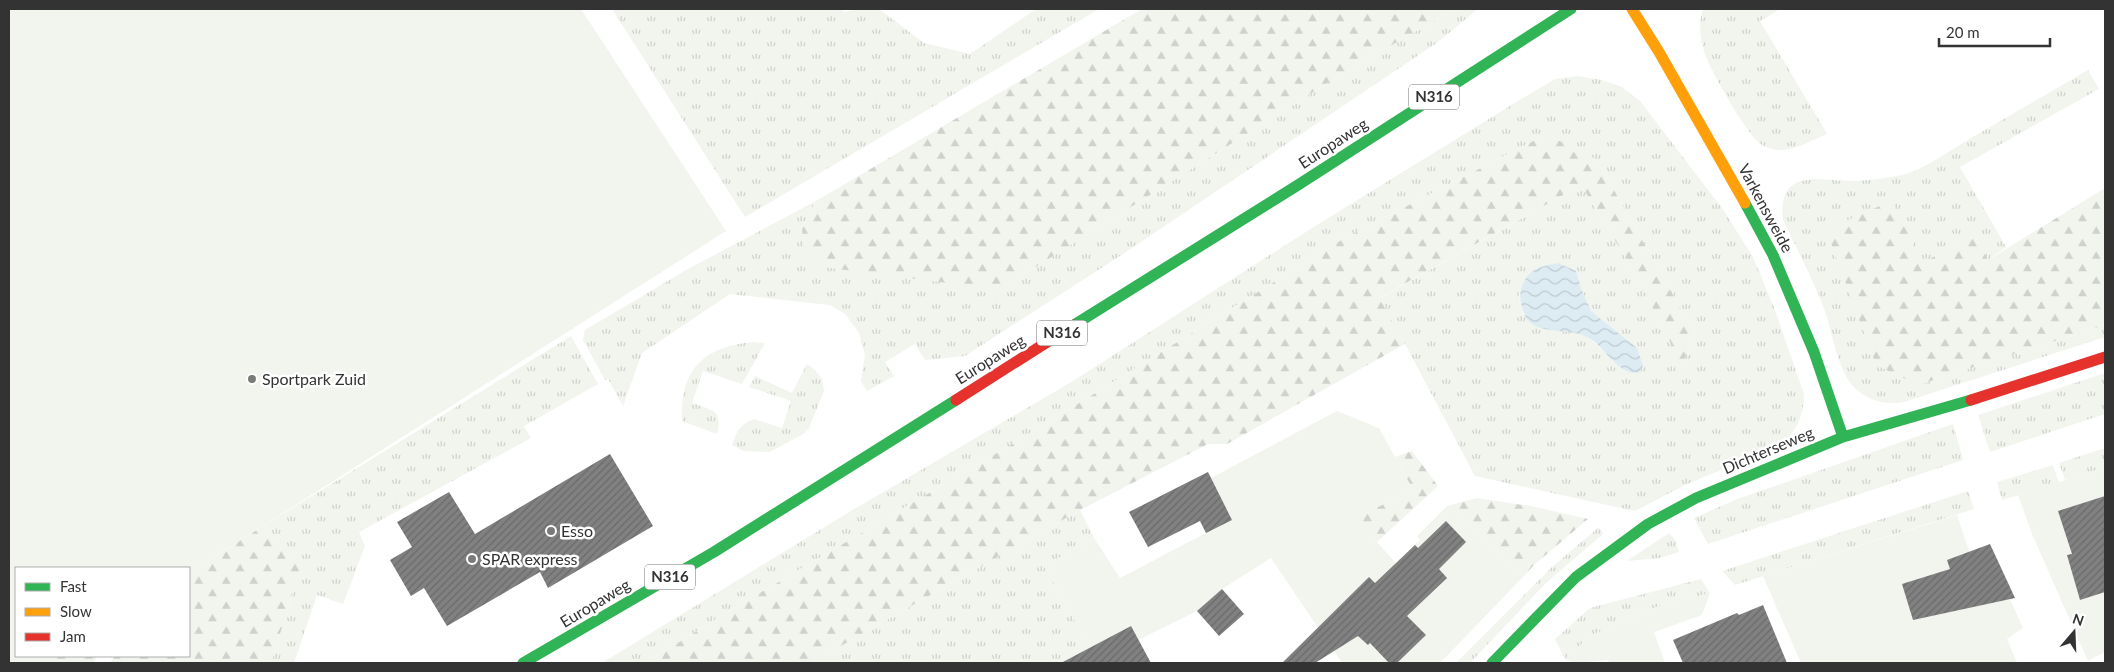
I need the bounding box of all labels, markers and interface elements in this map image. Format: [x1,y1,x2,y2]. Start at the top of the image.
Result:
scale bar [1939,15,2050,47]
text: 20 m [1946,23,1980,41]
road number: N316 [1409,84,1459,110]
street label: Europaweg [1295,113,1371,172]
street label: Varkensweide [1735,160,1798,255]
road number: N316 [1037,320,1087,346]
street label: Europaweg [951,330,1028,387]
place label: Sportpark Zuid [262,369,366,388]
marker: Sportpark Zuid [246,373,258,385]
street label: Dichterseweg [1720,422,1816,477]
place label: Esso [561,521,593,540]
marker: Esso [545,525,557,537]
place label: SPAR express [482,549,578,568]
marker: SPAR express [466,553,478,565]
road number: N316 [645,564,695,590]
legend [15,567,190,657]
street label: Europaweg [556,574,633,631]
text: Fast [60,577,87,595]
text: Slow [60,602,92,620]
north arrow [2049,607,2099,657]
text: N [2071,609,2086,629]
text: Jam [60,627,86,645]

